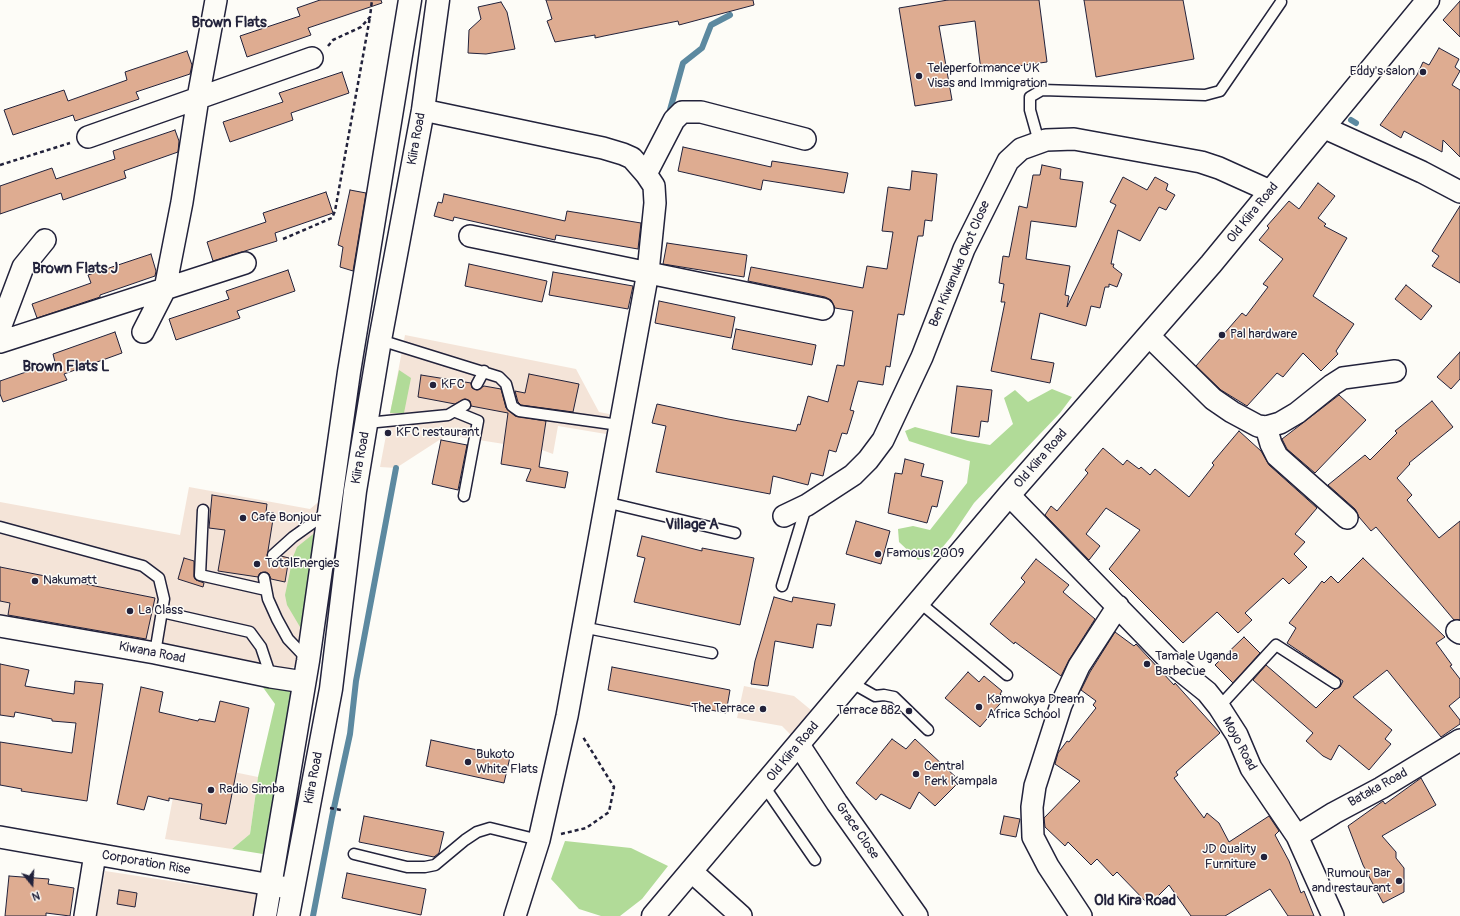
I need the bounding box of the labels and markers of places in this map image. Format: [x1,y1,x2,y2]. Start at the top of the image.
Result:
place label: Teleperformance UK Visas and Immigration [927,61,1047,92]
place label: Eddy's salon [1350,64,1415,80]
marker: Eddy's salon [1418,67,1428,77]
marker: Teleperformance UK Visas and Immigration [914,71,924,81]
place label: Pal hardware [1230,327,1297,343]
marker: Pal hardware [1217,330,1227,340]
place label: KFC [441,377,465,393]
marker: KFC [428,380,438,390]
place label: KFC restaurant [396,425,479,441]
marker: KFC restaurant [383,428,393,438]
place label: Cafe Bonjour [251,510,322,526]
marker: Cafe Bonjour [238,513,248,523]
place label: Famous 2009 [886,546,965,562]
marker: Famous 2009 [873,549,883,559]
place label: TotalEnergies [265,556,339,572]
marker: TotalEnergies [252,559,262,569]
place label: Nakumatt [43,573,97,589]
marker: Nakumatt [30,576,40,586]
place label: La Class [138,603,183,619]
marker: La Class [125,606,135,616]
place label: Tamale Uganda Barbecue [1155,649,1238,680]
marker: Tamale Uganda Barbecue [1142,659,1152,669]
place label: Kamwokya Dream Africa School [987,692,1085,723]
place label: The Terrace [691,701,755,717]
marker: Kamwokya Dream Africa School [974,702,984,712]
place label: Terrace 882 [837,703,901,719]
marker: The Terrace [758,704,768,714]
marker: Terrace 882 [904,706,914,716]
place label: Bukoto White Flats [476,747,538,778]
marker: Bukoto White Flats [463,757,473,767]
place label: Central Perk Kampala [924,759,997,790]
marker: Central Perk Kampala [911,769,921,779]
place label: Radio Simba [219,782,285,798]
marker: Radio Simba [206,785,216,795]
place label: JD Quality Furniture [1202,842,1256,873]
marker: JD Quality Furniture [1259,852,1269,862]
place label: Rumour Bar and restaurant [1312,866,1391,897]
marker: Rumour Bar and restaurant [1394,876,1404,886]

